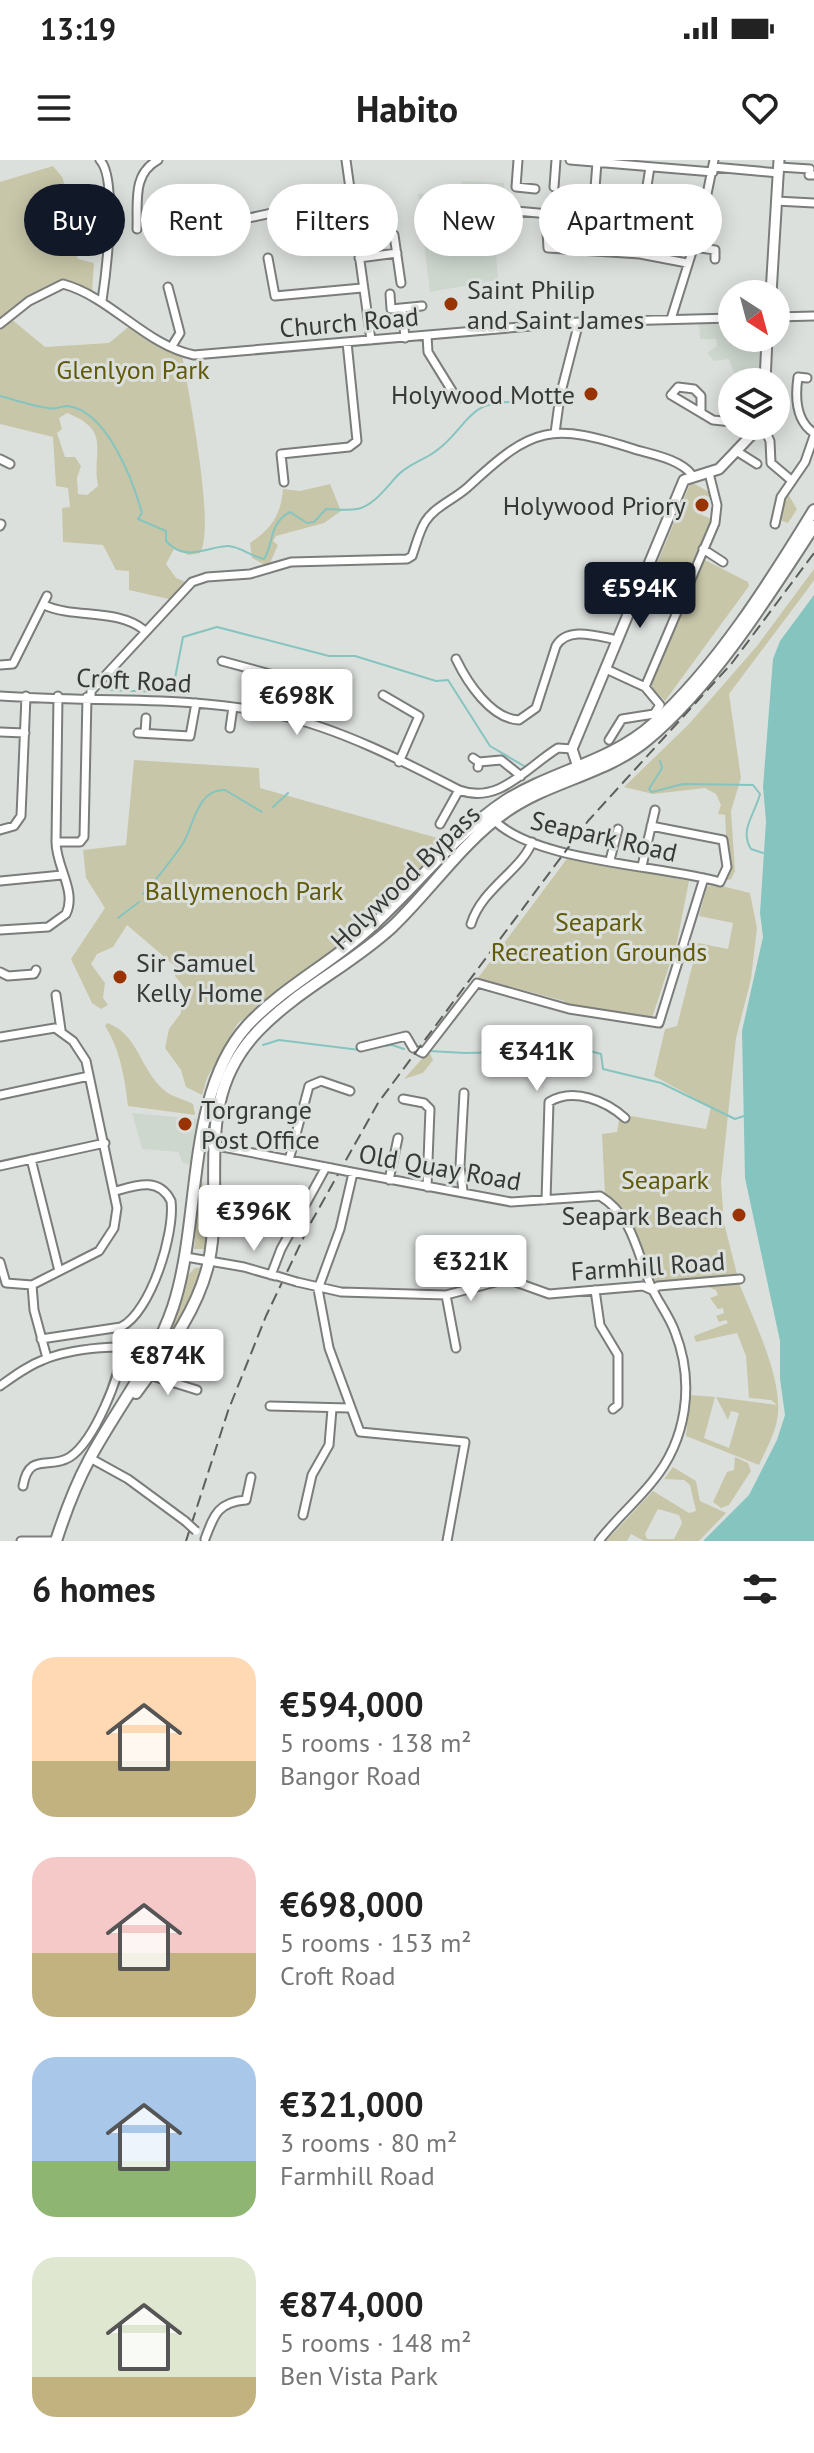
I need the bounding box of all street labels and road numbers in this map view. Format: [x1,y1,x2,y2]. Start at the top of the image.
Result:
street label: Church Road [278,299,420,345]
street label: Croft Road [75,660,193,700]
street label: Holywood Bypass [323,797,487,957]
street label: Seapark Road [528,803,680,869]
street label: Old Quay Road [356,1136,524,1198]
street label: Farmhill Road [570,1244,726,1288]

